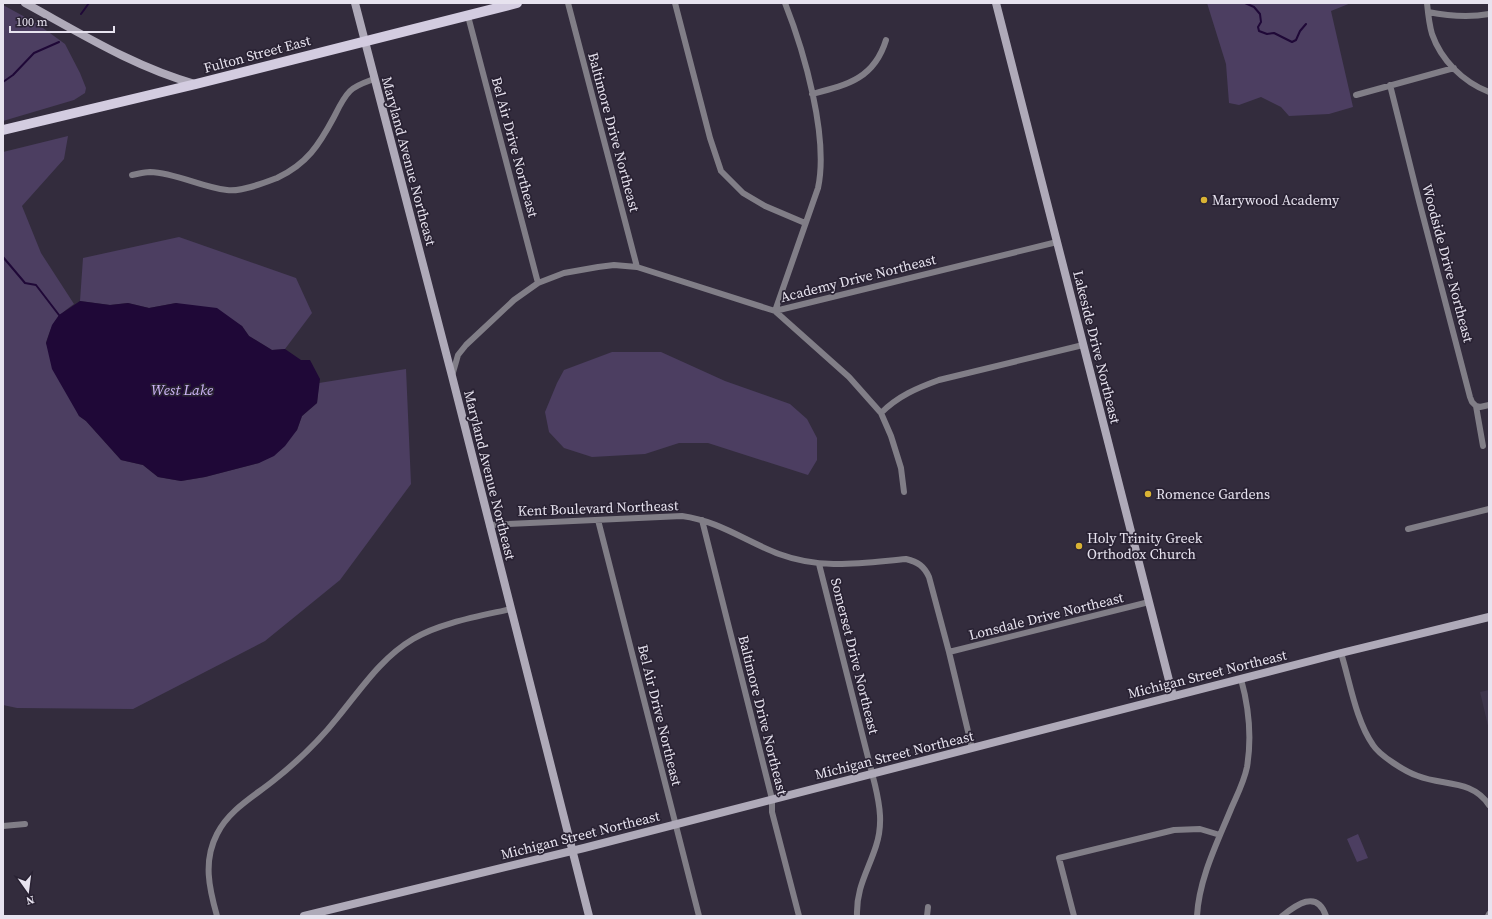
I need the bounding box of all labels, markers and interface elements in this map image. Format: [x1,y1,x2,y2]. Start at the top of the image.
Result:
scale bar [10,8,114,34]
text: 100 m [16,14,48,30]
street label: Fulton Street East [201,30,313,78]
street label: Baltimore Drive Northeast [583,50,645,214]
street label: Maryland Avenue Northeast [377,74,441,248]
street label: Bel Air Drive Northeast [487,75,543,220]
street label: Woodside Drive Northeast [1417,182,1479,345]
place label: Marywood Academy [1212,190,1340,210]
marker: Marywood Academy [1199,195,1209,205]
street label: Academy Drive Northeast [778,249,938,307]
street label: Lakeside Drive Northeast [1068,268,1126,426]
water label: West Lake [151,379,213,400]
street label: Maryland Avenue Northeast [459,388,521,562]
place label: Romence Gardens [1156,484,1270,504]
marker: Romence Gardens [1143,489,1153,499]
street label: Kent Boulevard Northeast [517,495,679,521]
place label: Holy Trinity Greek Orthodox Church [1087,528,1203,564]
marker: Holy Trinity Greek Orthodox Church [1074,541,1084,551]
street label: Somerset Drive Northeast [826,576,884,737]
street label: Lonsdale Drive Northeast [967,587,1126,645]
street label: Baltimore Drive Northeast [733,633,793,797]
street label: Bel Air Drive Northeast [633,642,687,788]
street label: Michigan Street Northeast [1125,644,1289,703]
street label: Michigan Street Northeast [812,725,976,784]
street label: Michigan Street Northeast [498,805,662,864]
north arrow [8,871,48,911]
text: N [25,892,36,908]

